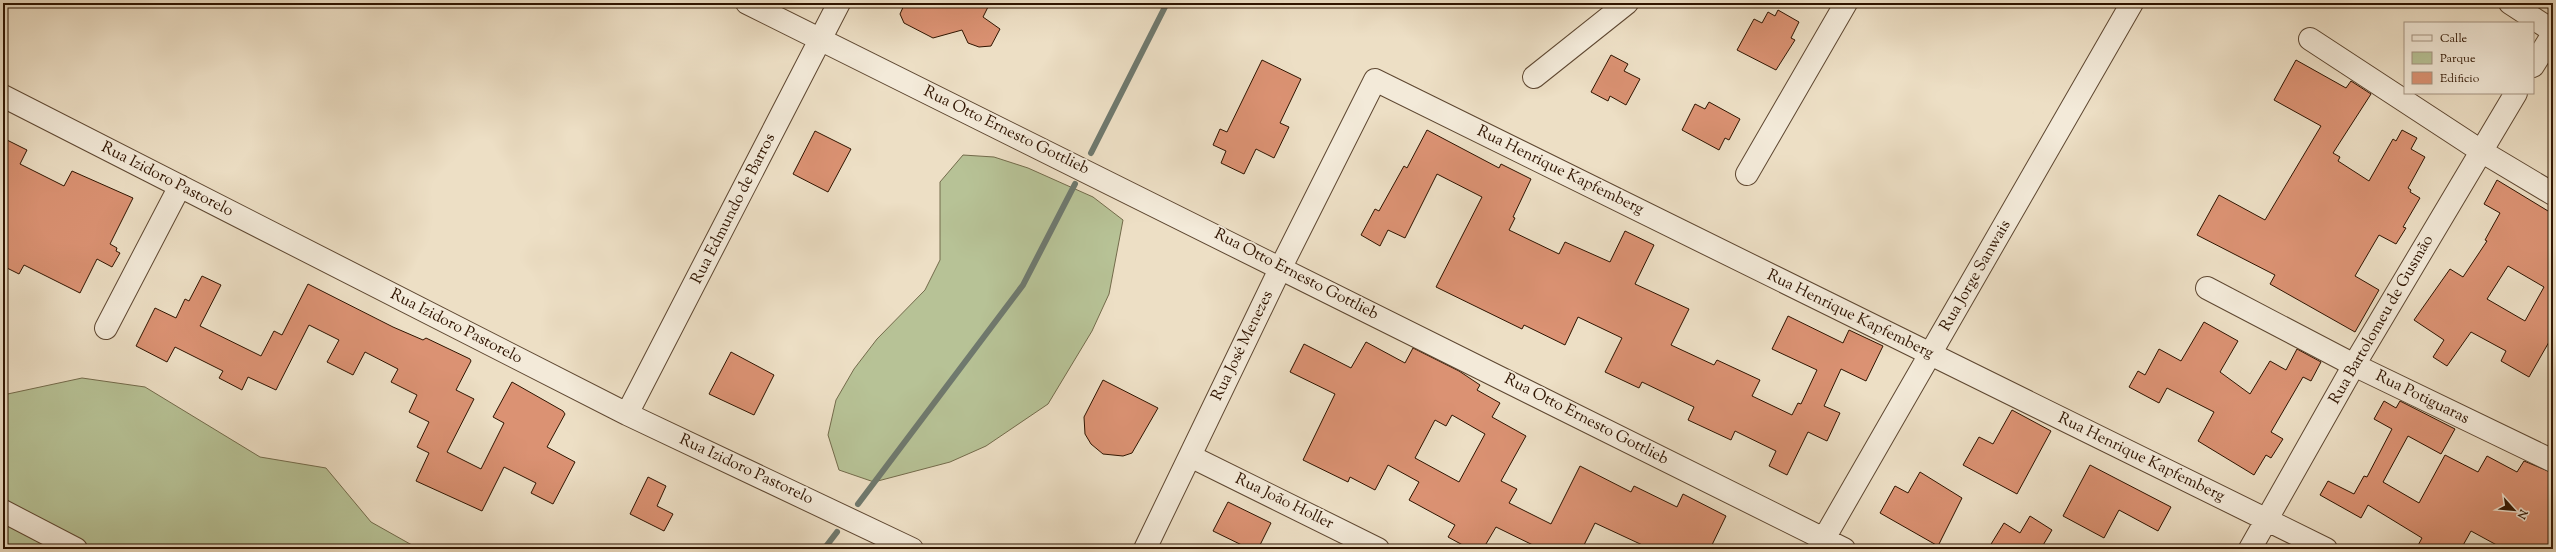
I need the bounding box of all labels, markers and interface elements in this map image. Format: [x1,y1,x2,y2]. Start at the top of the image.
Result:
legend [2404,22,2534,94]
text: Calle [2440,30,2468,48]
text: Parque [2440,50,2476,68]
text: Edificio [2440,70,2480,88]
street label: Rua Otto Ernesto Gottlieb [919,81,1093,181]
street label: Rua Henrique Kapfemberg [1473,121,1648,222]
street label: Rua Edmundo de Barros [686,130,782,288]
street label: Rua Izidoro Pastorelo [97,137,237,223]
street label: Rua Jorge Sanwais [1935,216,2017,336]
street label: Rua Otto Ernesto Gottlieb [1210,223,1382,327]
street label: Rua Bartolomeu de Gusmão [2324,231,2440,409]
street label: Rua Henrique Kapfemberg [1763,265,1938,366]
street label: Rua Izidoro Pastorelo [386,284,526,370]
street label: Rua José Menezes [1206,287,1280,405]
street label: Rua Potiguaras [2371,365,2473,431]
street label: Rua Otto Ernesto Gottlieb [1500,368,1672,472]
street label: Rua Henrique Kapfemberg [2054,408,2229,509]
street label: Rua Izidoro Pastorelo [675,429,817,511]
street label: Rua João Holler [1231,468,1337,536]
north arrow [2494,490,2534,530]
text: N [2513,506,2532,522]

